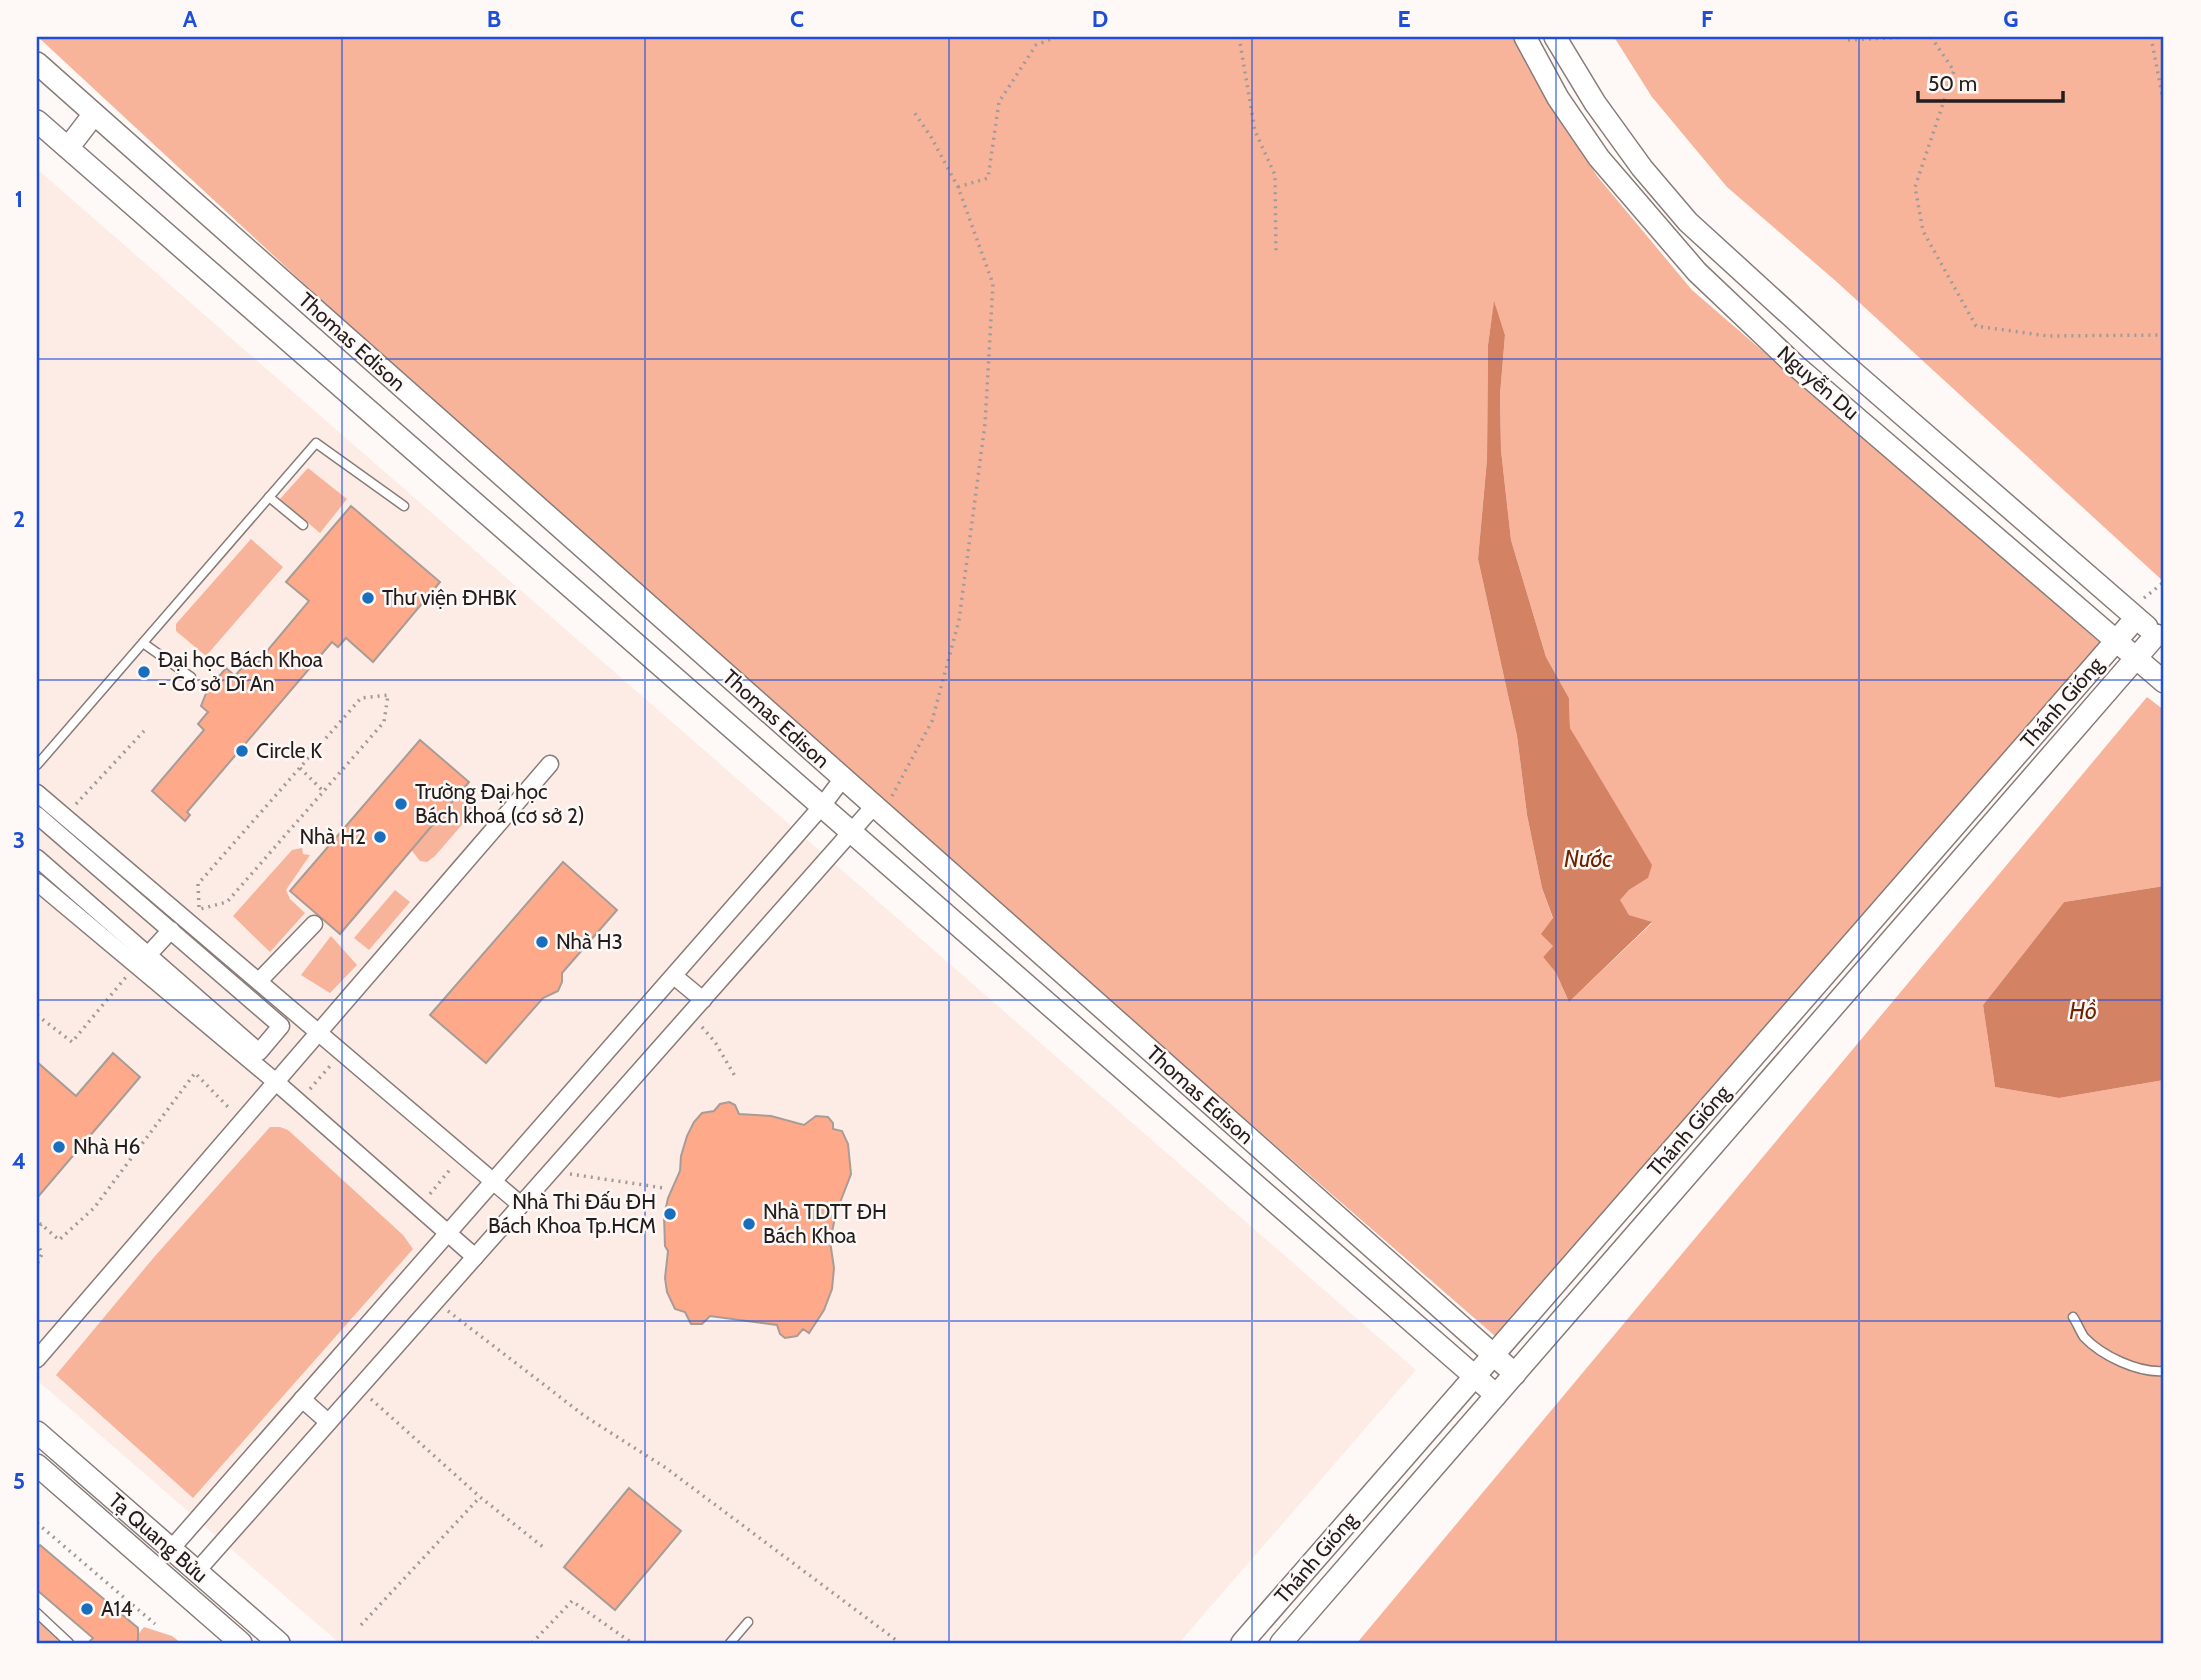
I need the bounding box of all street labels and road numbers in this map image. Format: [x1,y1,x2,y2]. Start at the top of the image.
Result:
street label: Thomas Edison [294,287,411,396]
street label: Nguyễn Du [1773,340,1864,425]
street label: Thánh Gióng [2015,652,2108,753]
street label: Thomas Edison [718,664,835,773]
street label: Thomas Edison [1142,1040,1259,1149]
street label: Thánh Gióng [1642,1080,1735,1181]
street label: Tạ Quang Bửu [104,1488,213,1587]
street label: Thánh Gióng [1269,1507,1362,1608]

